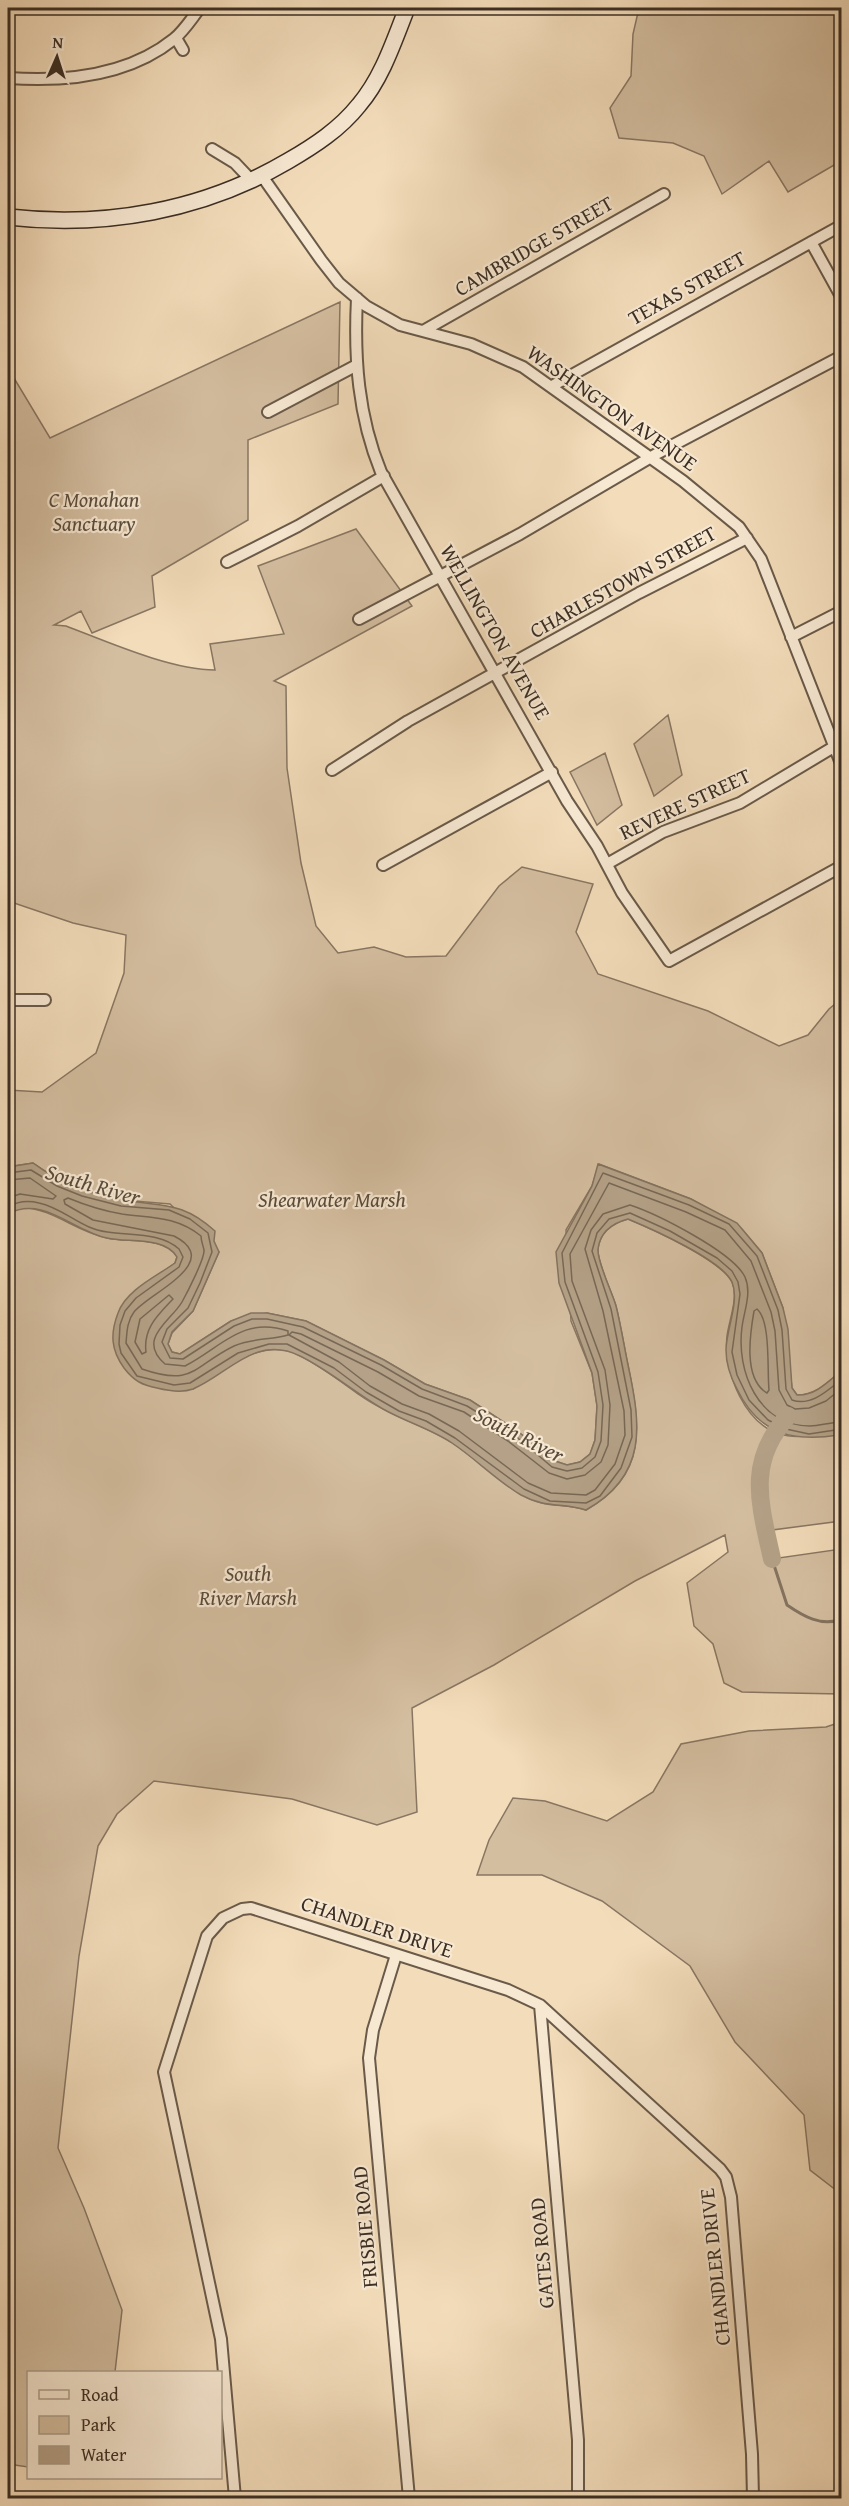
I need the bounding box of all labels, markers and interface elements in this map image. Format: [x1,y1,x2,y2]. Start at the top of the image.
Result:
north arrow [27,27,87,87]
text: N [52,30,64,54]
street label: CAMBRIDGE STREET [449,187,619,304]
street label: TEXAS STREET [622,242,751,333]
street label: WASHINGTON AVENUE [521,337,704,478]
park label: C Monahan Sanctuary [49,484,140,539]
street label: CHARLESTOWN STREET [524,517,722,646]
street label: WELLINGTON AVENUE [432,538,559,726]
street label: REVERE STREET [614,759,756,848]
water label: South River [42,1155,145,1213]
park label: Shearwater Marsh [258,1184,406,1215]
water label: South River [468,1398,570,1471]
park label: South River Marsh [198,1558,297,1613]
street label: CHANDLER DRIVE [297,1887,457,1966]
street label: FRISBIE ROAD [344,2165,385,2289]
street label: CHANDLER DRIVE [691,2187,738,2347]
street label: GATES ROAD [521,2196,562,2310]
legend [27,2371,222,2479]
text: Road [81,2381,119,2408]
text: Park [81,2411,117,2438]
text: Water [81,2441,127,2468]

